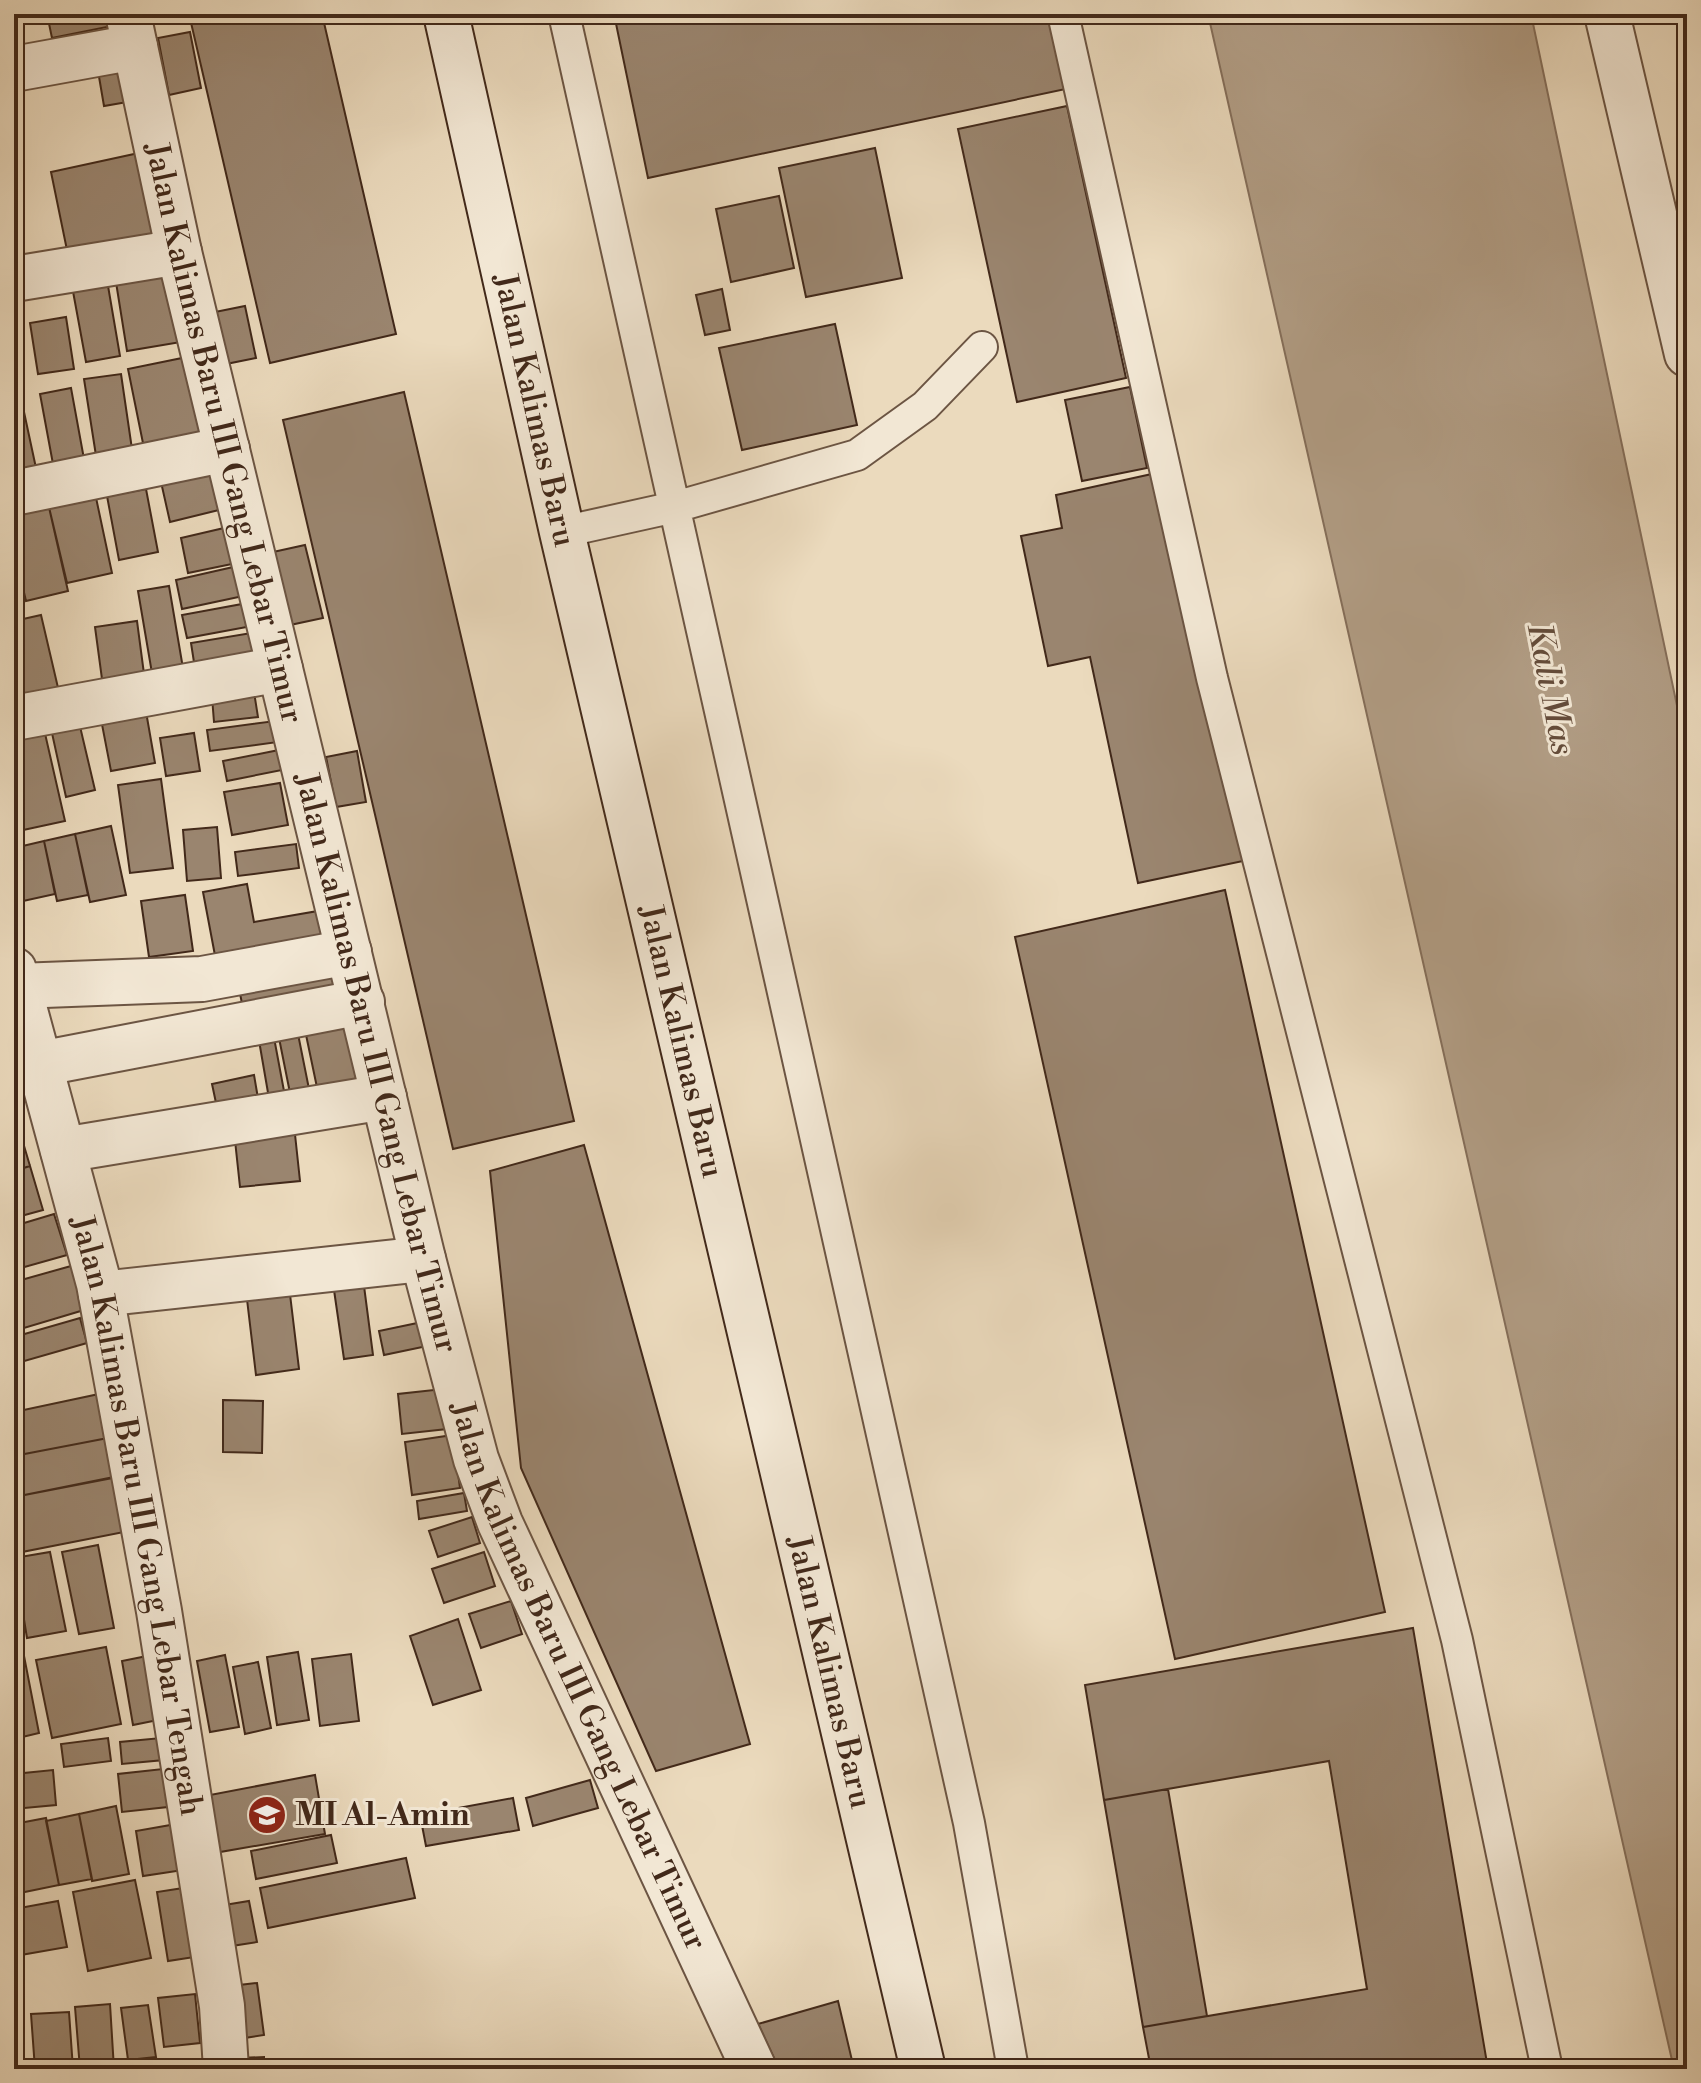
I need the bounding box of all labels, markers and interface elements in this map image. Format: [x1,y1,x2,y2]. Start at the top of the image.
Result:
street label: Jalan Kalimas Baru III Gang Lebar Timur [136,138,313,728]
street label: Jalan Kalimas Baru [485,269,585,551]
water label: Kali Mas [1517,619,1583,759]
street label: Jalan Kalimas Baru III Gang Lebar Timur [286,768,467,1357]
street label: Jalan Kalimas Baru [630,900,733,1181]
street label: Jalan Kalimas Baru III Gang Lebar Tengah [61,1210,211,1818]
street label: Jalan Kalimas Baru III Gang Lebar Timur [442,1397,716,1957]
street label: Jalan Kalimas Baru [778,1531,881,1812]
school or university icon: MI Al-Amin [246,1794,288,1836]
place label: MI Al-Amin [295,1795,470,1835]

